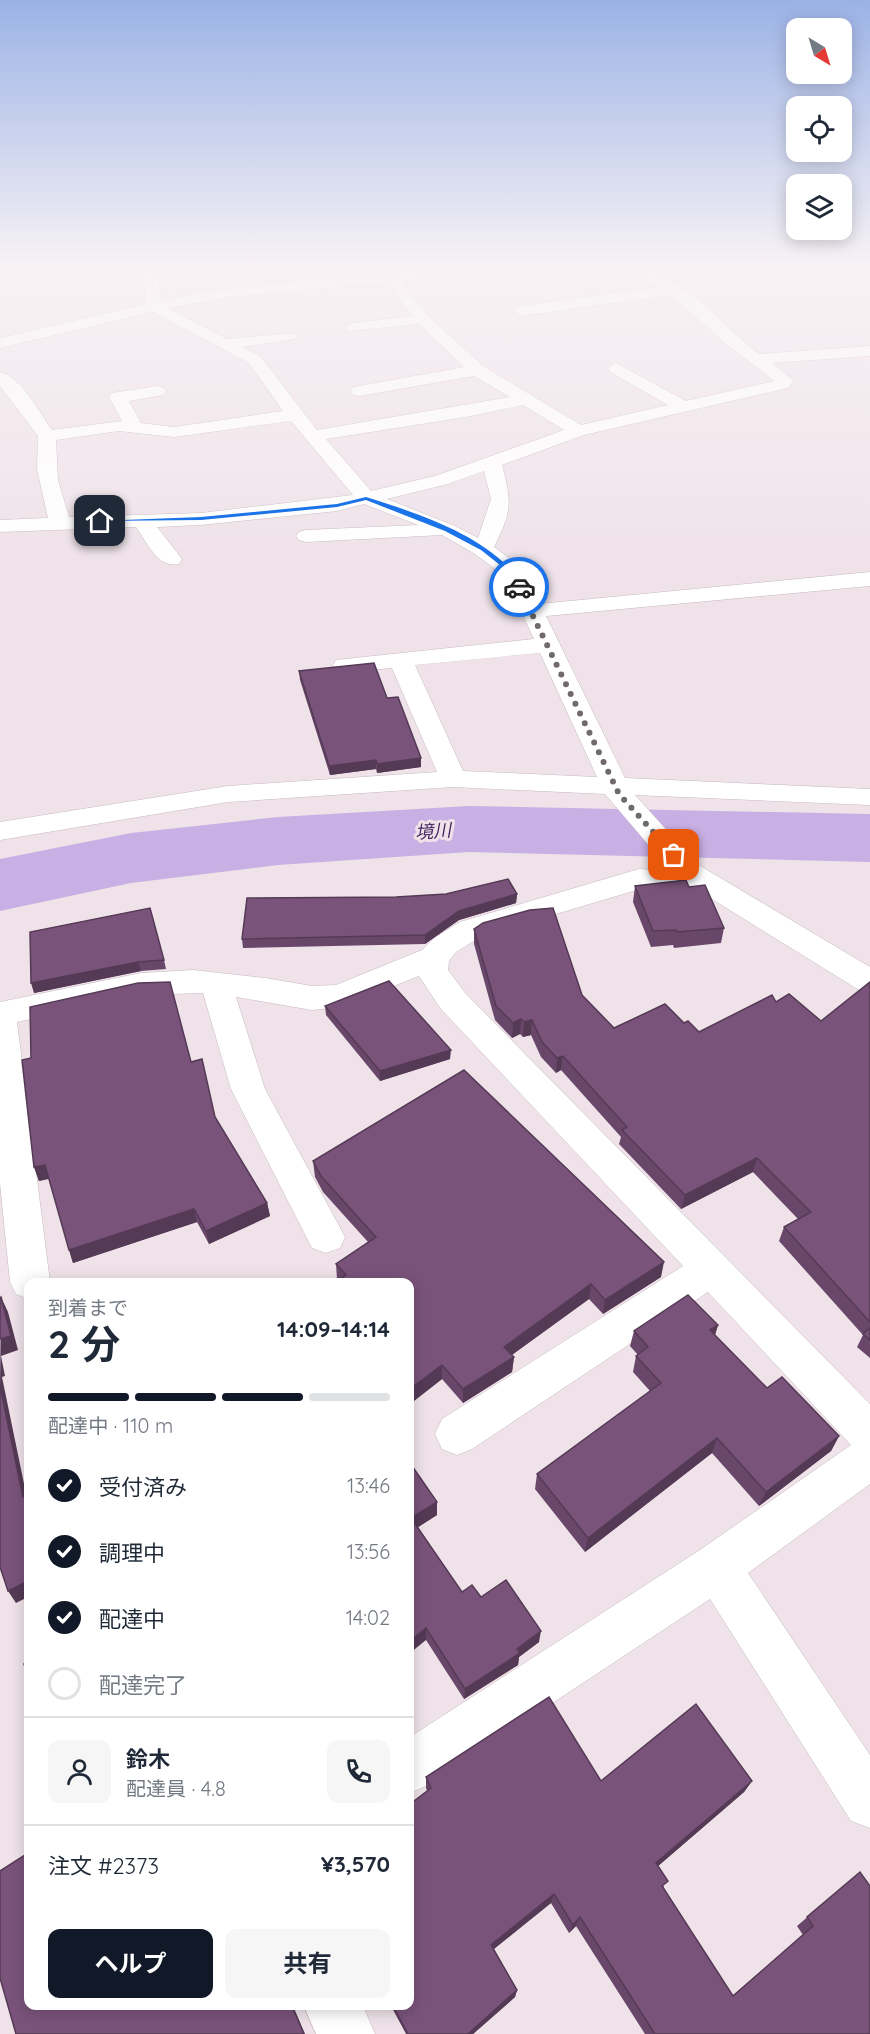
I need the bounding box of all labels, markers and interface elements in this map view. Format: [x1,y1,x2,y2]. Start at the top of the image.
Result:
north arrow [786,18,852,84]
map controls [786,18,852,240]
button: locate [786,96,852,162]
button: layers [786,174,852,240]
pin [74,495,125,546]
icon: home [83,504,116,537]
courier [489,557,549,617]
icon: car [503,571,536,604]
water label: 境川 [414,818,454,844]
pin [648,829,699,880]
icon: bag [657,838,690,871]
text: 到着まで [48,1295,128,1320]
text: 14:09–14:14 [277,1315,390,1343]
text: 2 分 [48,1319,120,1368]
text: 配達中 · 110 m [48,1413,173,1438]
icon: check [48,1469,81,1502]
text: 受付済み [99,1473,187,1501]
text: 13:46 [347,1473,390,1498]
icon: check [48,1535,81,1568]
text: 調理中 [99,1539,165,1567]
text: 13:56 [347,1539,390,1564]
icon: check [48,1601,81,1634]
text: 配達中 [99,1605,165,1633]
text: 14:02 [346,1605,390,1630]
text: 配達完了 [99,1671,187,1699]
button: person [48,1740,111,1803]
button: phone [327,1740,390,1803]
text: 鈴木 [126,1745,170,1773]
text: 配達員 · 4.8 [126,1776,226,1801]
text: ¥3,570 [321,1850,390,1878]
text: 注文 #2373 [48,1852,159,1880]
button: ヘルプ [48,1929,213,1998]
button: 共有 [225,1929,390,1998]

